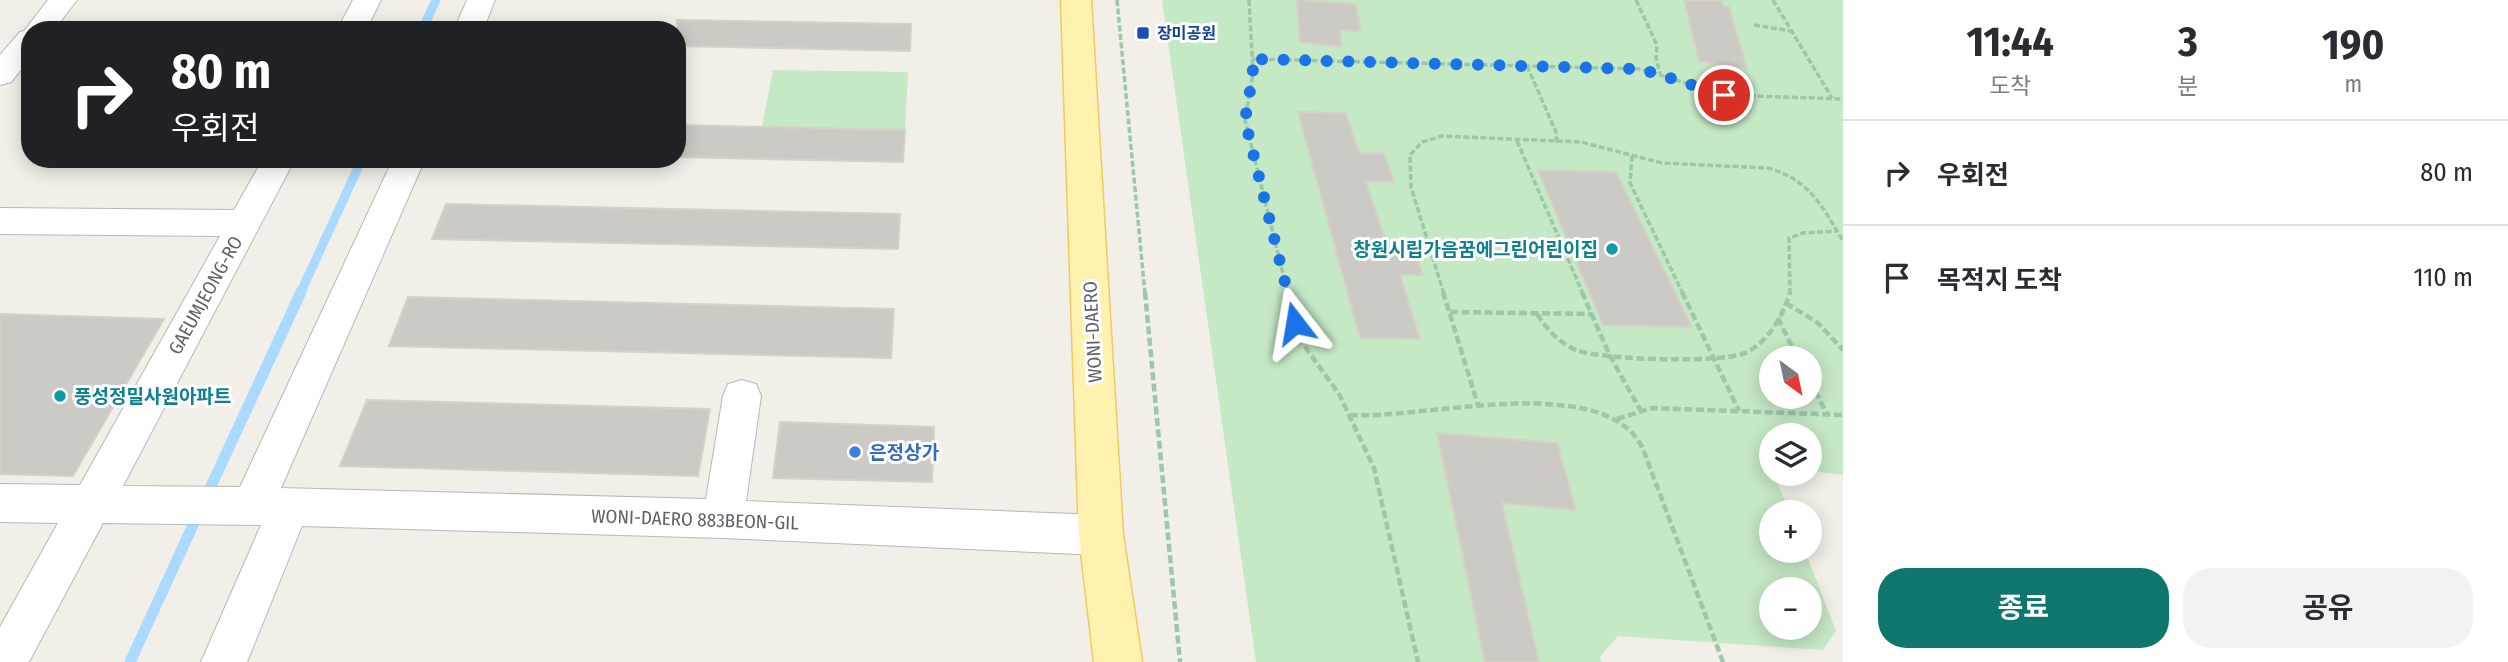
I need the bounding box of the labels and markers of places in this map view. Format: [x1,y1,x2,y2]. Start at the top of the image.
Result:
place label: 장미공원 [1157,24,1216,43]
marker: 장미공원 [1135,25,1151,41]
pin [1694,65,1754,125]
place label: 창원시립가음꿈에그린어린이집 [1353,238,1598,261]
marker: 창원시립가음꿈에그린어린이집 [1604,241,1620,257]
place label: 풍성정밀사원아파트 [74,385,231,408]
marker: 풍성정밀사원아파트 [52,388,68,404]
place label: 은정상가 [869,441,939,464]
marker: 은정상가 [847,444,863,460]

